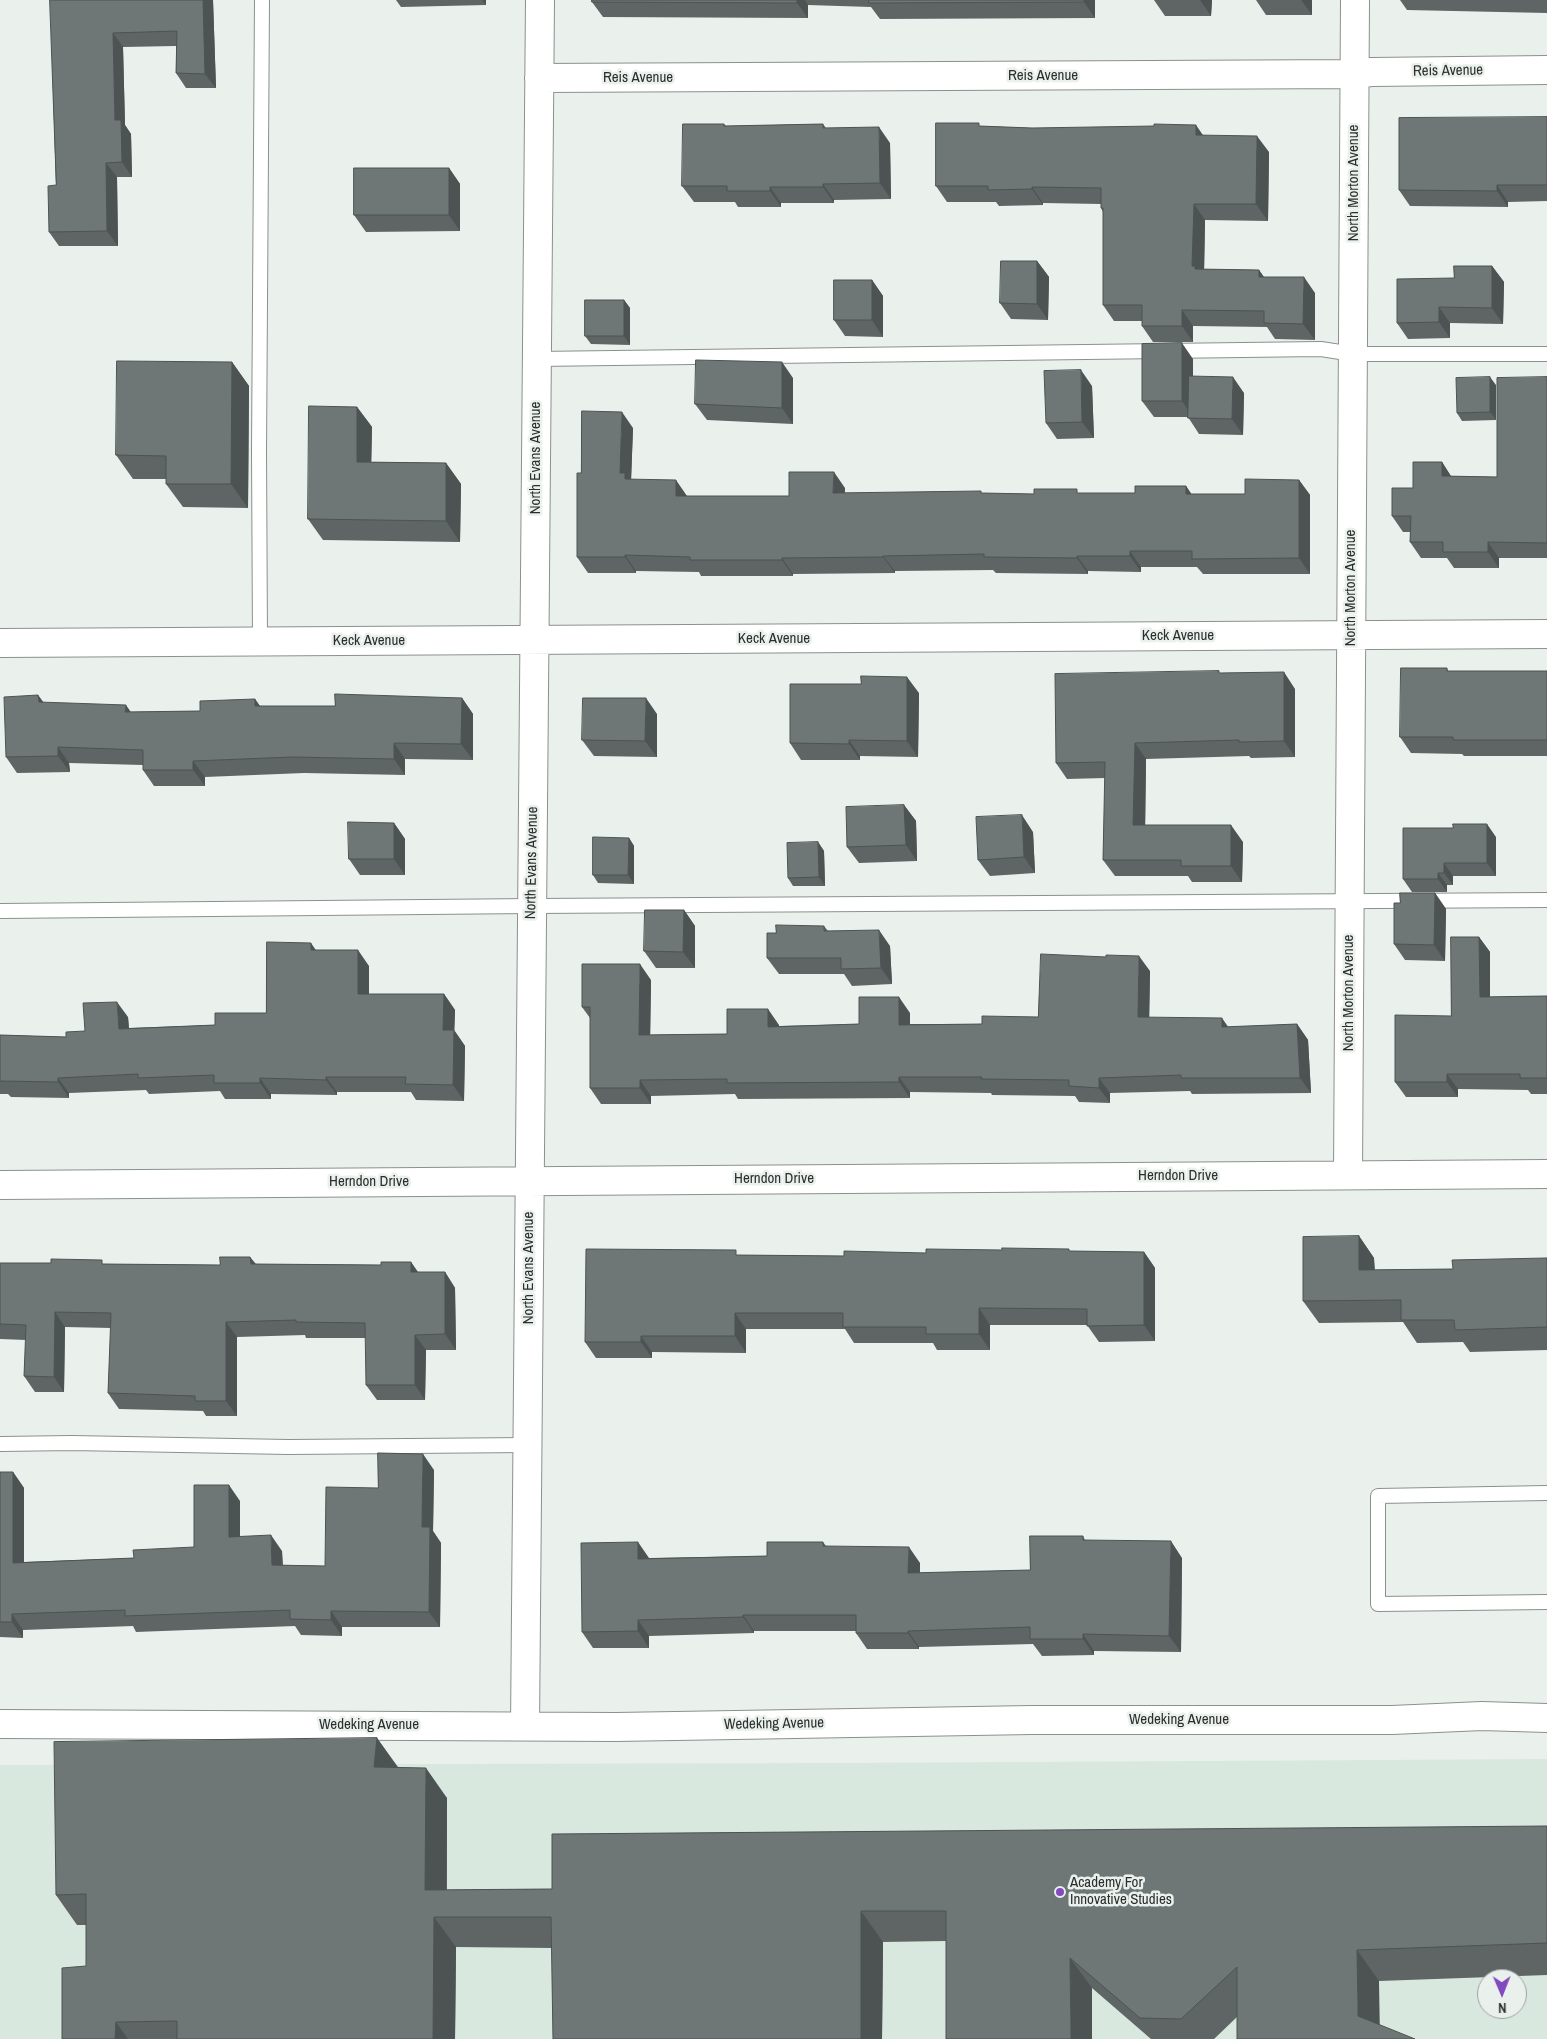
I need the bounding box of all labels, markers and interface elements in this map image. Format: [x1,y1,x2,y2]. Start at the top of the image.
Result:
street label: Reis Avenue [1413,61,1483,81]
street label: Reis Avenue [1008,67,1078,85]
street label: Reis Avenue [603,69,673,87]
street label: North Morton Avenue [1345,125,1363,241]
street label: North Evans Avenue [527,402,545,514]
street label: North Morton Avenue [1342,530,1360,646]
street label: Keck Avenue [1142,627,1214,645]
street label: Keck Avenue [738,630,810,648]
street label: Keck Avenue [333,632,405,650]
street label: North Evans Avenue [522,807,542,919]
street label: North Morton Avenue [1340,935,1358,1051]
street label: Herndon Drive [1138,1167,1218,1185]
street label: Herndon Drive [734,1170,814,1188]
street label: Herndon Drive [329,1173,409,1191]
street label: North Evans Avenue [520,1212,538,1324]
street label: Wedeking Avenue [1129,1711,1229,1729]
street label: Wedeking Avenue [724,1714,824,1734]
street label: Wedeking Avenue [319,1716,419,1734]
place label: Academy For Innovative Studies [1070,1874,1172,1909]
marker: Academy For Innovative Studies [1054,1886,1066,1898]
north arrow [1477,1969,1527,2019]
text: N [1498,1999,1507,2017]

